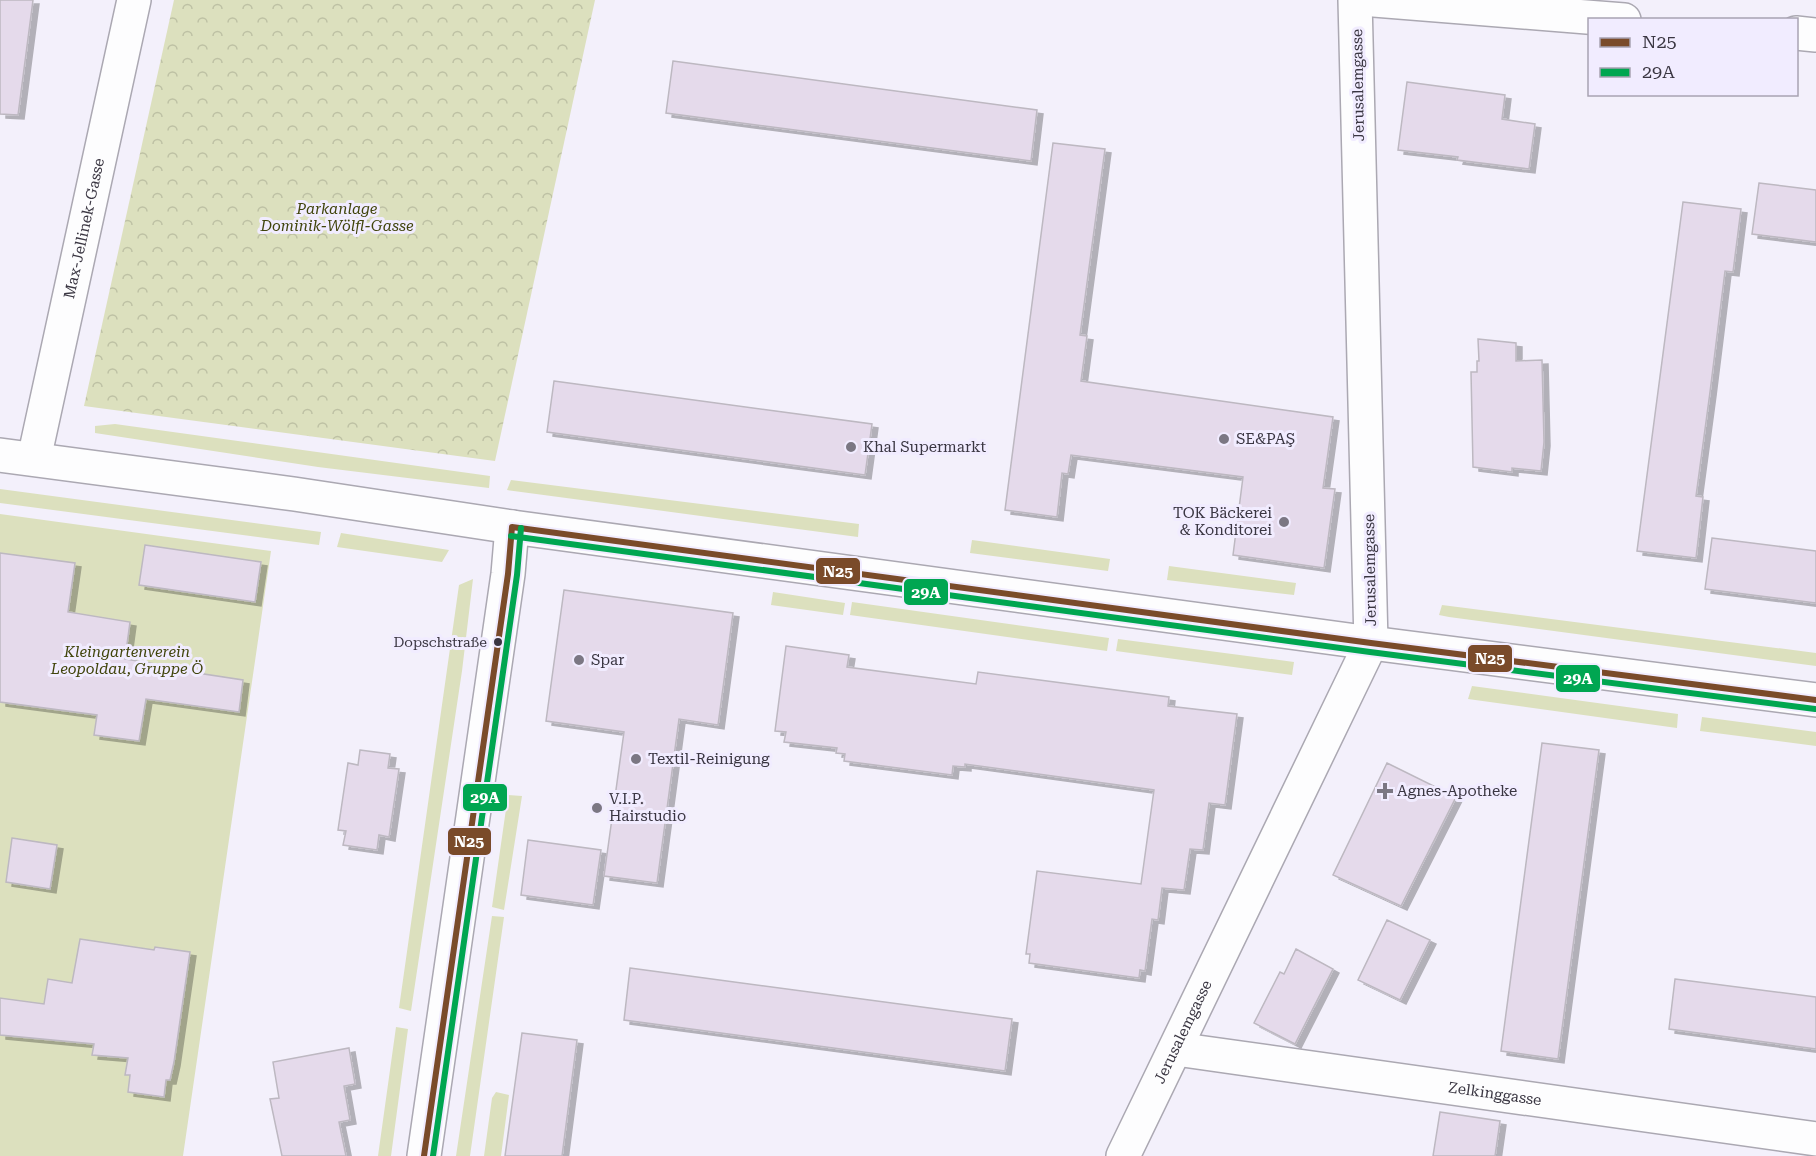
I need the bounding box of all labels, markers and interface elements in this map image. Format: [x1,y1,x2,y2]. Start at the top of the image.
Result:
legend [1588,18,1798,96]
street label: Jerusalemgasse [1348,29,1368,141]
text: N25 [1642,31,1677,52]
text: 29A [1642,61,1675,82]
street label: Max-Jellinek-Gasse [60,156,108,300]
park label: Parkanlage Dominik-Wölfl-Gasse [259,200,414,235]
place label: SE&PAŞ [1236,430,1295,448]
marker: SE&PAŞ [1217,432,1231,446]
place label: Khal Supermarkt [863,438,987,456]
marker: Khal Supermarkt [844,440,858,454]
place label: TOK Bäckerei & Konditorei [1173,504,1272,539]
street label: Jerusalemgasse [1360,514,1380,626]
marker: TOK Bäckerei & Konditorei [1277,515,1291,529]
line badge: N25 [815,557,861,585]
text: N25 [823,562,853,581]
line badge: 29A [903,578,949,606]
text: 29A [911,583,941,602]
place label: Dopschstraße [393,634,487,650]
marker: Dopschstraße [492,636,504,648]
park label: Kleingartenverein Leopoldau, Gruppe Ö [50,643,203,678]
line badge: N25 [1467,644,1513,673]
text: N25 [1475,649,1505,668]
place label: Spar [591,651,624,669]
marker: Spar [572,653,586,667]
line badge: 29A [1555,664,1601,693]
text: 29A [1563,669,1593,688]
place label: Textil-Reinigung [648,750,770,768]
marker: Textil-Reinigung [629,752,643,766]
place label: Agnes-Apotheke [1397,782,1517,800]
line badge: 29A [462,783,508,812]
marker: Agnes-Apotheke [1378,784,1392,798]
text: 29A [470,788,500,807]
place label: V.I.P. Hairstudio [609,790,686,825]
marker: V.I.P. Hairstudio [590,801,604,815]
line badge: N25 [447,827,492,856]
text: N25 [454,832,484,851]
street label: Jerusalemgasse [1150,977,1216,1086]
street label: Zelkinggasse [1447,1078,1543,1109]

